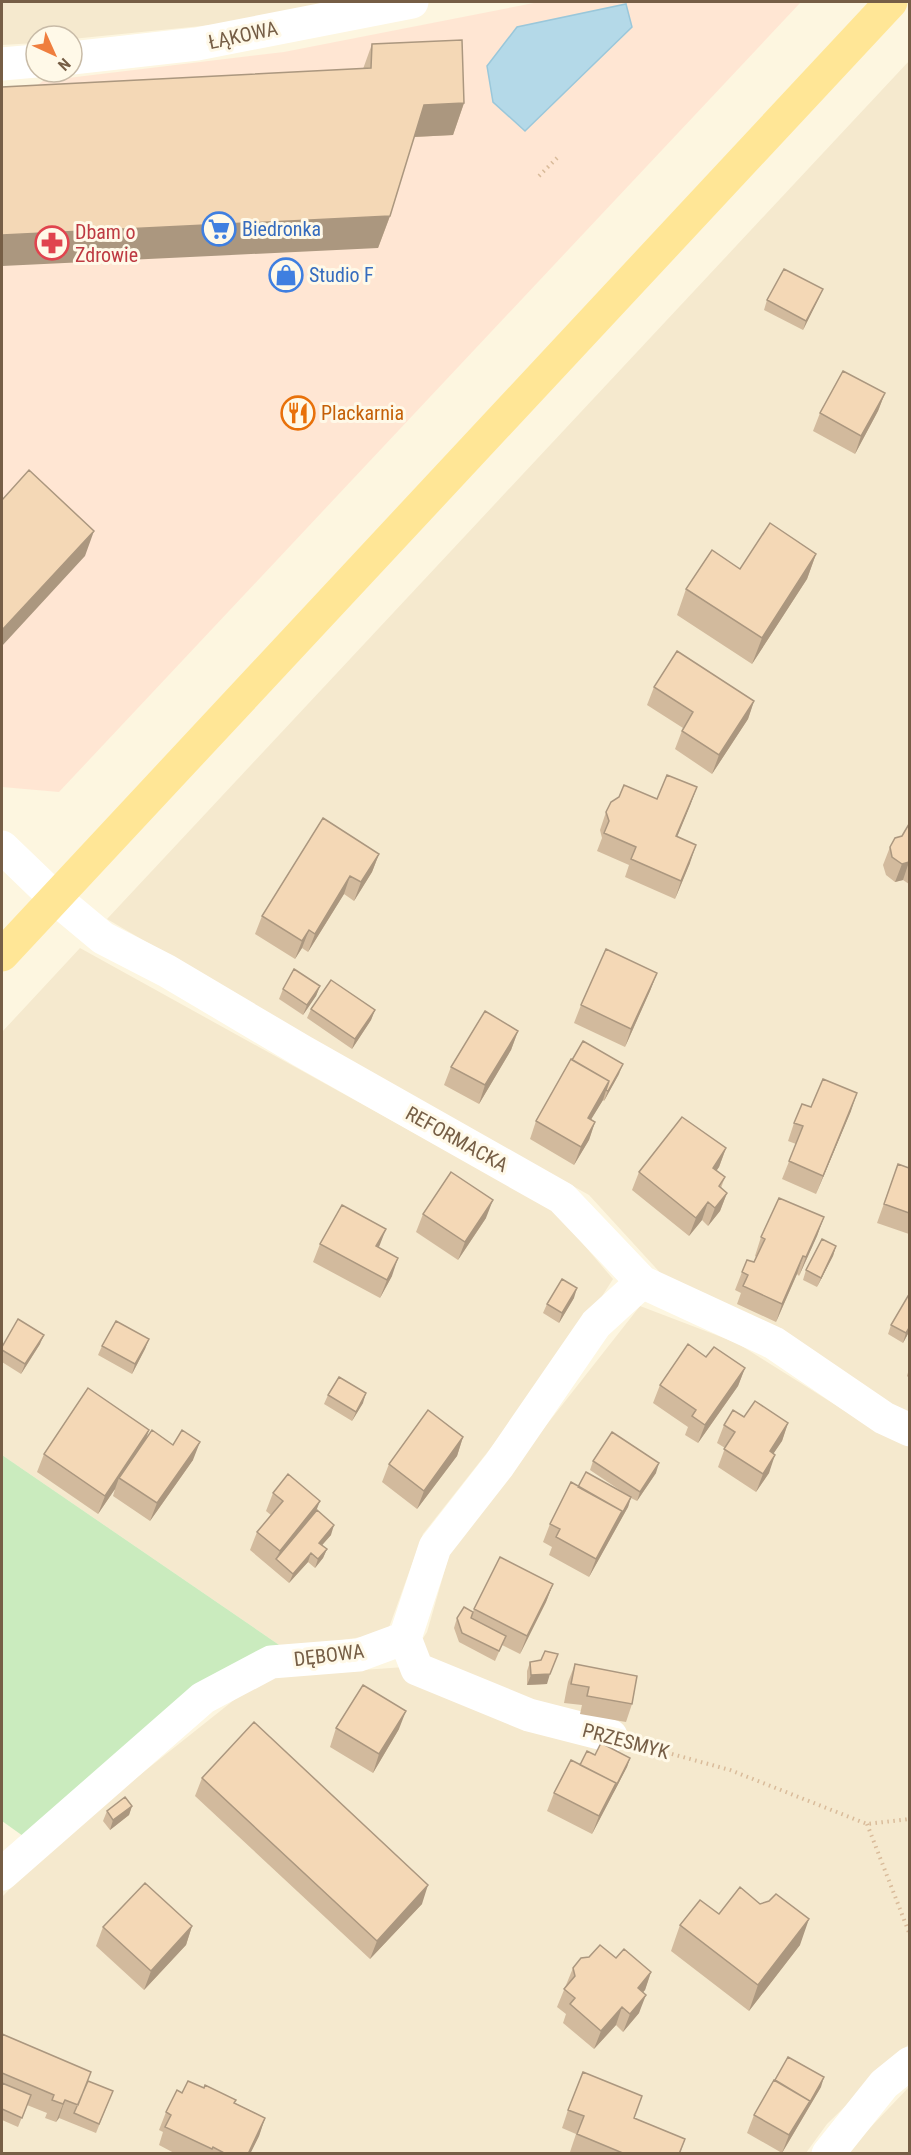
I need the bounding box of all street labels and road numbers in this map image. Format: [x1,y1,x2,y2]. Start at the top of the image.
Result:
street label: ŁĄKOWA [206,16,280,54]
street label: REFORMACKA [402,1101,513,1177]
street label: DĘBOWA [292,1639,366,1671]
street label: PRZESMYK [580,1718,672,1764]

